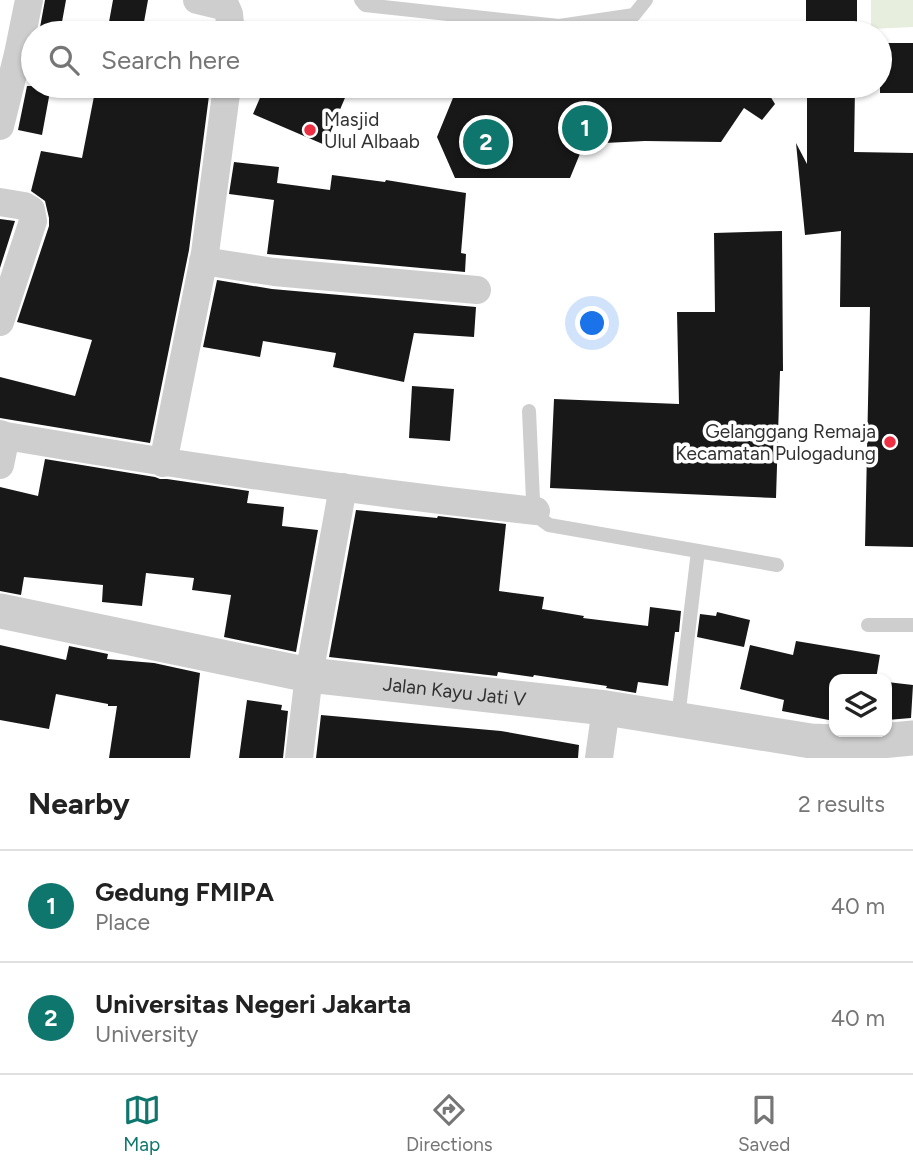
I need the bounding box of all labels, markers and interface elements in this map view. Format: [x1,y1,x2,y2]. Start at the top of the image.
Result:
search box [21,21,892,98]
icon: search [45,41,83,79]
text: Search here [101,44,240,76]
pin: 1 [562,102,608,154]
place label: Masjid Ulul Albaab [324,108,420,153]
pin: 2 [463,116,509,168]
marker: Masjid Ulul Albaab [302,122,318,138]
your location [575,306,609,340]
place label: Gelanggang Remaja Kecamatan Pulogadung [675,420,876,465]
marker: Gelanggang Remaja Kecamatan Pulogadung [882,434,898,450]
street label: Jalan Kayu Jati V [382,672,527,711]
map controls [829,674,892,737]
button: layers [829,674,892,737]
text: Nearby [28,785,130,822]
text: 2 results [798,790,885,818]
text: Gedung FMIPA [95,876,274,908]
text: 1 [46,892,56,920]
text: 40 m [831,892,885,920]
text: Place [95,908,150,936]
text: Universitas Negeri Jakarta [95,988,411,1020]
text: 2 [44,1004,58,1032]
text: 40 m [831,1004,885,1032]
text: University [95,1020,198,1048]
tab: Map [123,1091,161,1156]
tab: Directions [406,1091,493,1156]
tab: Saved [738,1091,790,1156]

